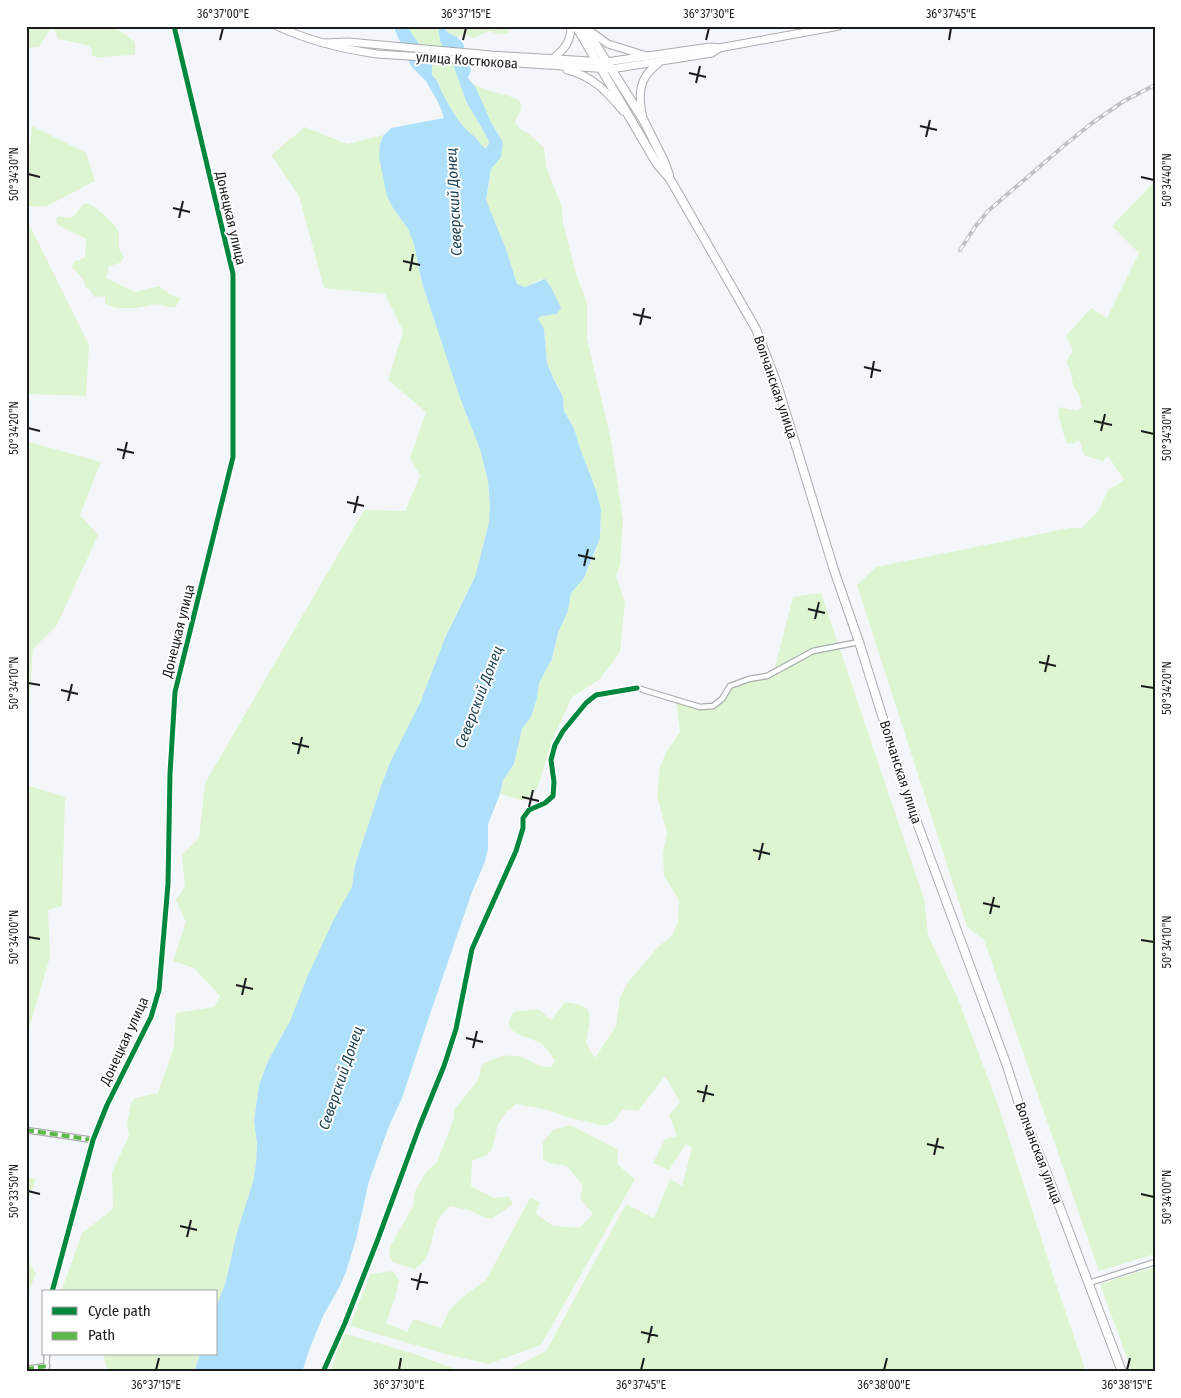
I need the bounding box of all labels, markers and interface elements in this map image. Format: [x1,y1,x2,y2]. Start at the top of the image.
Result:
text: 36°37'00"E [197,7,249,21]
text: 36°37'15"E [441,7,491,21]
text: 36°37'30"E [683,7,735,21]
text: 36°37'45"E [926,7,976,21]
street label: улица Костюкова [415,48,519,73]
text: 50°34'30"N [7,147,21,201]
water label: Северский Донец [442,147,466,257]
text: 50°34'40"N [1160,153,1174,207]
street label: Донецкая улица [211,169,250,267]
street label: Волчанская улица [750,333,801,441]
text: 50°34'20"N [7,401,21,455]
text: 50°34'30"N [1160,407,1174,461]
street label: Донецкая улица [158,583,198,680]
water label: Северский Донец [451,643,507,751]
text: 50°34'10"N [7,656,21,710]
text: 50°34'20"N [1160,661,1174,715]
street label: Волчанская улица [876,718,925,826]
text: 50°34'00"N [7,910,21,964]
text: 50°34'10"N [1160,915,1174,969]
street label: Донецкая улица [96,994,152,1089]
water label: Северский Донец [315,1024,367,1132]
street label: Волчанская улица [1011,1100,1066,1207]
text: 50°33'50"N [7,1164,21,1218]
text: 50°34'00"N [1160,1170,1174,1224]
legend [42,1290,218,1356]
text: Cycle path [88,1302,151,1320]
text: Path [88,1326,115,1344]
text: 36°37'15"E [131,1378,181,1392]
text: 36°37'30"E [373,1378,425,1392]
text: 36°37'45"E [616,1378,666,1392]
text: 36°38'00"E [858,1378,911,1392]
text: 36°38'15"E [1102,1378,1153,1392]

